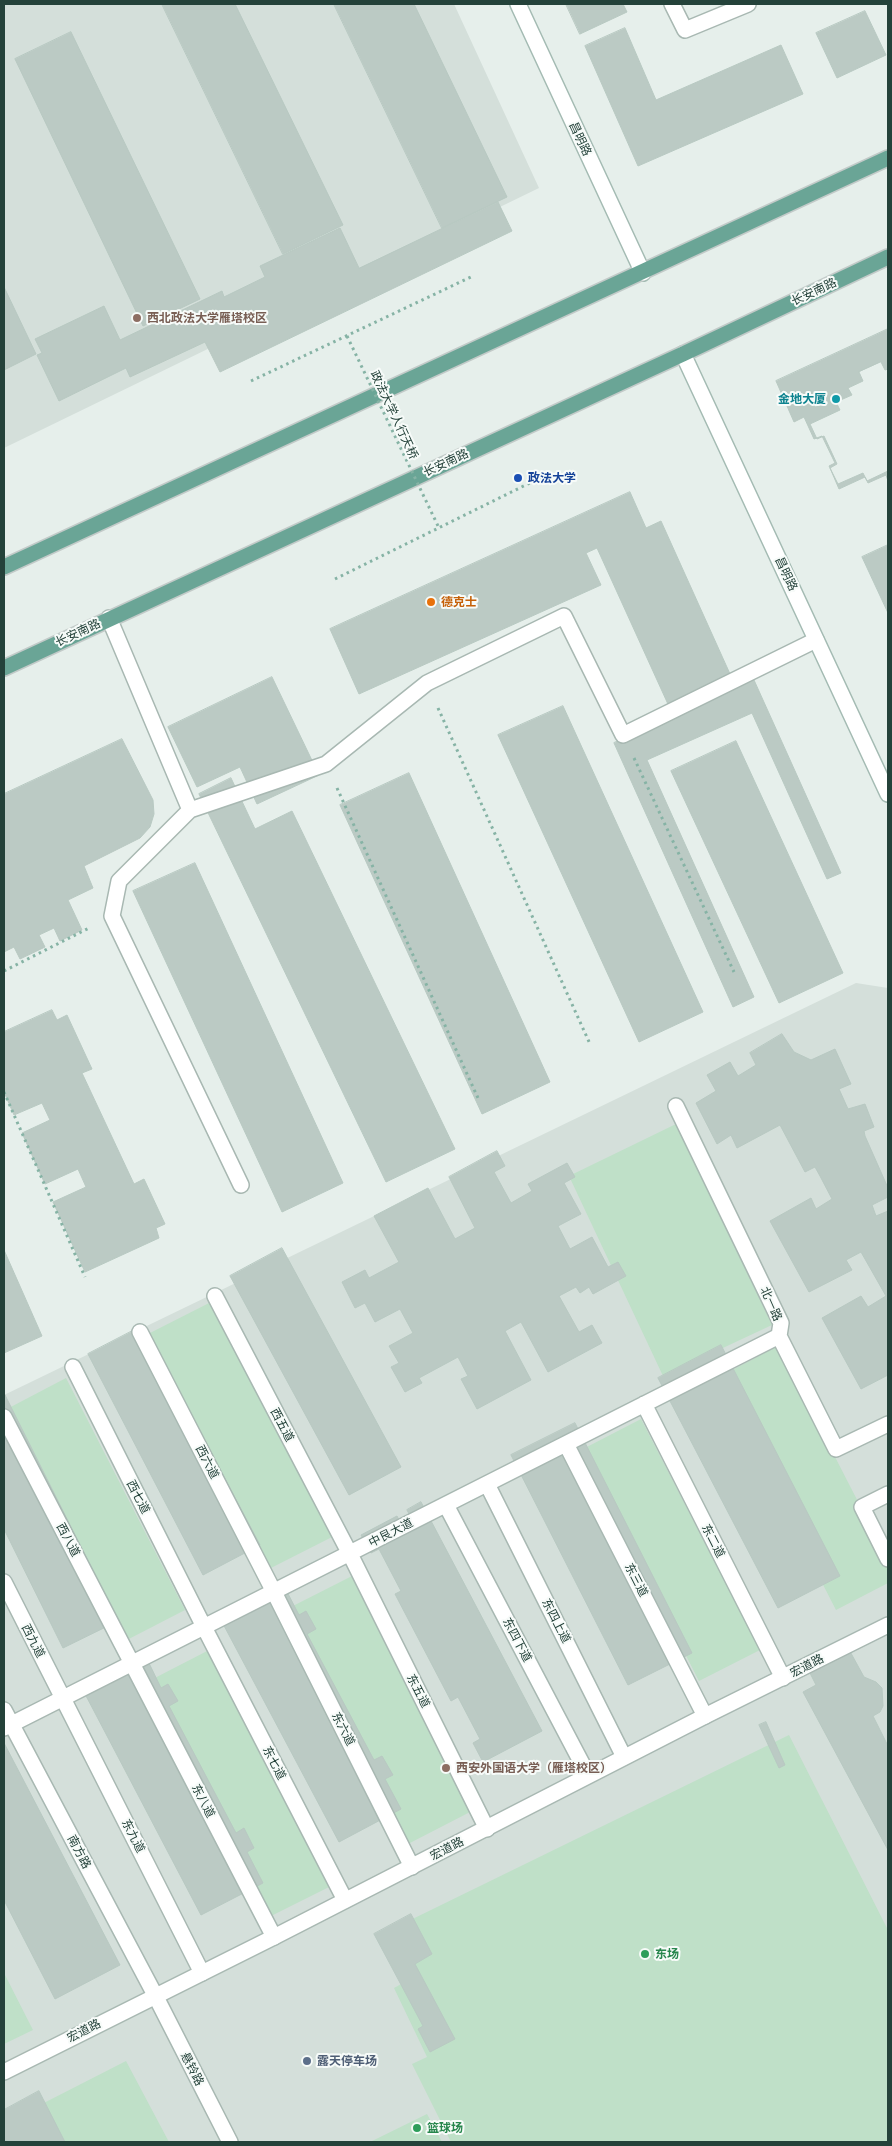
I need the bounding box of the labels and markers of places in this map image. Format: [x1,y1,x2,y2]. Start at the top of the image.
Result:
place label: 西北政法大学雁塔校区 [147,311,267,325]
marker: 西北政法大学雁塔校区 [131,312,143,324]
place label: 金地大厦 [778,392,826,406]
marker: 金地大厦 [830,393,842,405]
place label: 政法大学 [528,471,576,485]
marker: 政法大学 [512,472,524,484]
place label: 德克士 [441,595,477,609]
marker: 德克士 [425,596,437,608]
place label: 西安外国语大学（雁塔校区） [456,1761,612,1775]
marker: 西安外国语大学（雁塔校区） [440,1762,452,1774]
place label: 东场 [655,1947,679,1961]
marker: 东场 [639,1948,651,1960]
place label: 露天停车场 [317,2054,377,2068]
marker: 露天停车场 [301,2055,313,2067]
place label: 篮球场 [427,2121,463,2135]
marker: 篮球场 [411,2122,423,2134]

